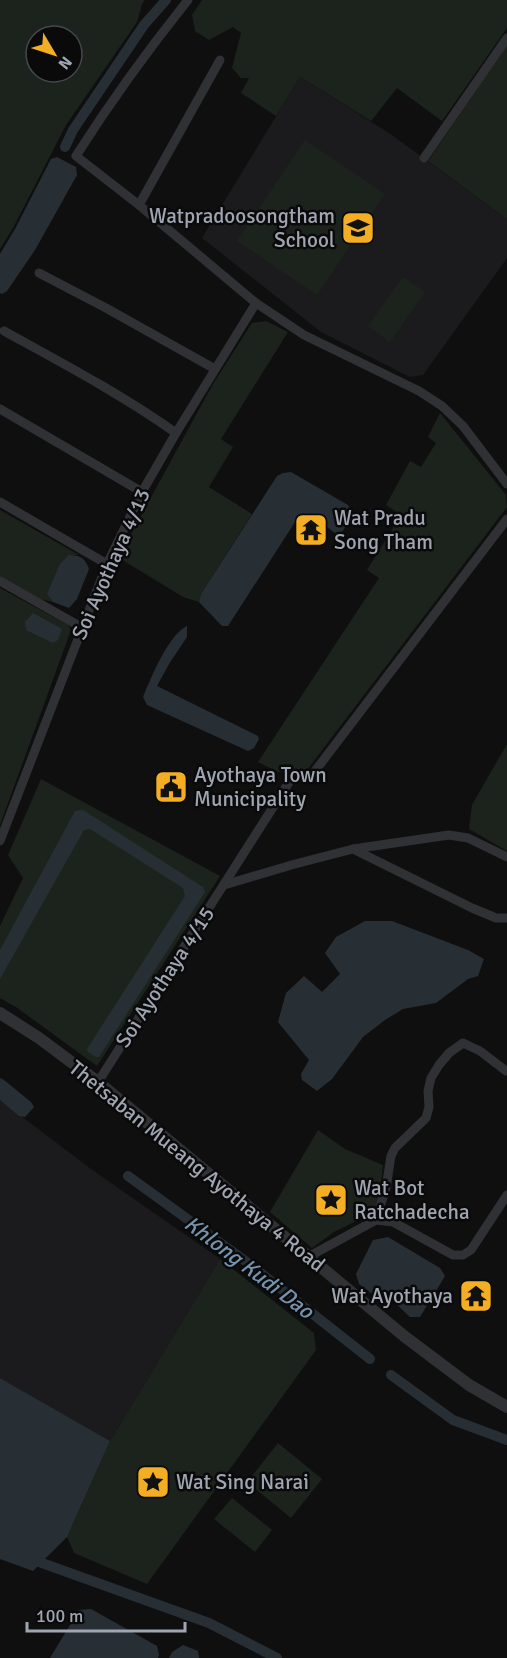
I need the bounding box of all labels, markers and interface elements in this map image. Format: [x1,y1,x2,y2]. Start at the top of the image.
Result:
north arrow [24,24,84,84]
text: N [54,52,76,73]
place label: Watpradoosongtham School [149,203,335,253]
school or university icon: Watpradoosongtham School [340,210,376,246]
street label: Soi Ayothaya 4/13 [66,484,156,644]
place label: Wat Pradu Song Tham [334,505,433,555]
temple icon: Wat Pradu Song Tham [293,512,329,548]
place label: Ayothaya Town Municipality [194,762,327,812]
public building icon: Ayothaya Town Municipality [153,769,189,805]
street label: Soi Ayothaya 4/15 [110,902,220,1052]
street label: Thetsaban Mueang Ayothaya 4 Road [64,1055,330,1277]
place label: Wat Bot Ratchadecha [354,1175,470,1225]
place icon: Wat Bot Ratchadecha [313,1182,349,1218]
water label: Khlong Kudi Dao [179,1210,320,1325]
temple icon: Wat Ayothaya [458,1278,494,1314]
place label: Wat Ayothaya [331,1283,453,1309]
place icon: Wat Sing Narai [135,1464,171,1500]
place label: Wat Sing Narai [176,1469,309,1495]
scale bar [27,1595,184,1633]
text: 100 m [36,1605,83,1627]

